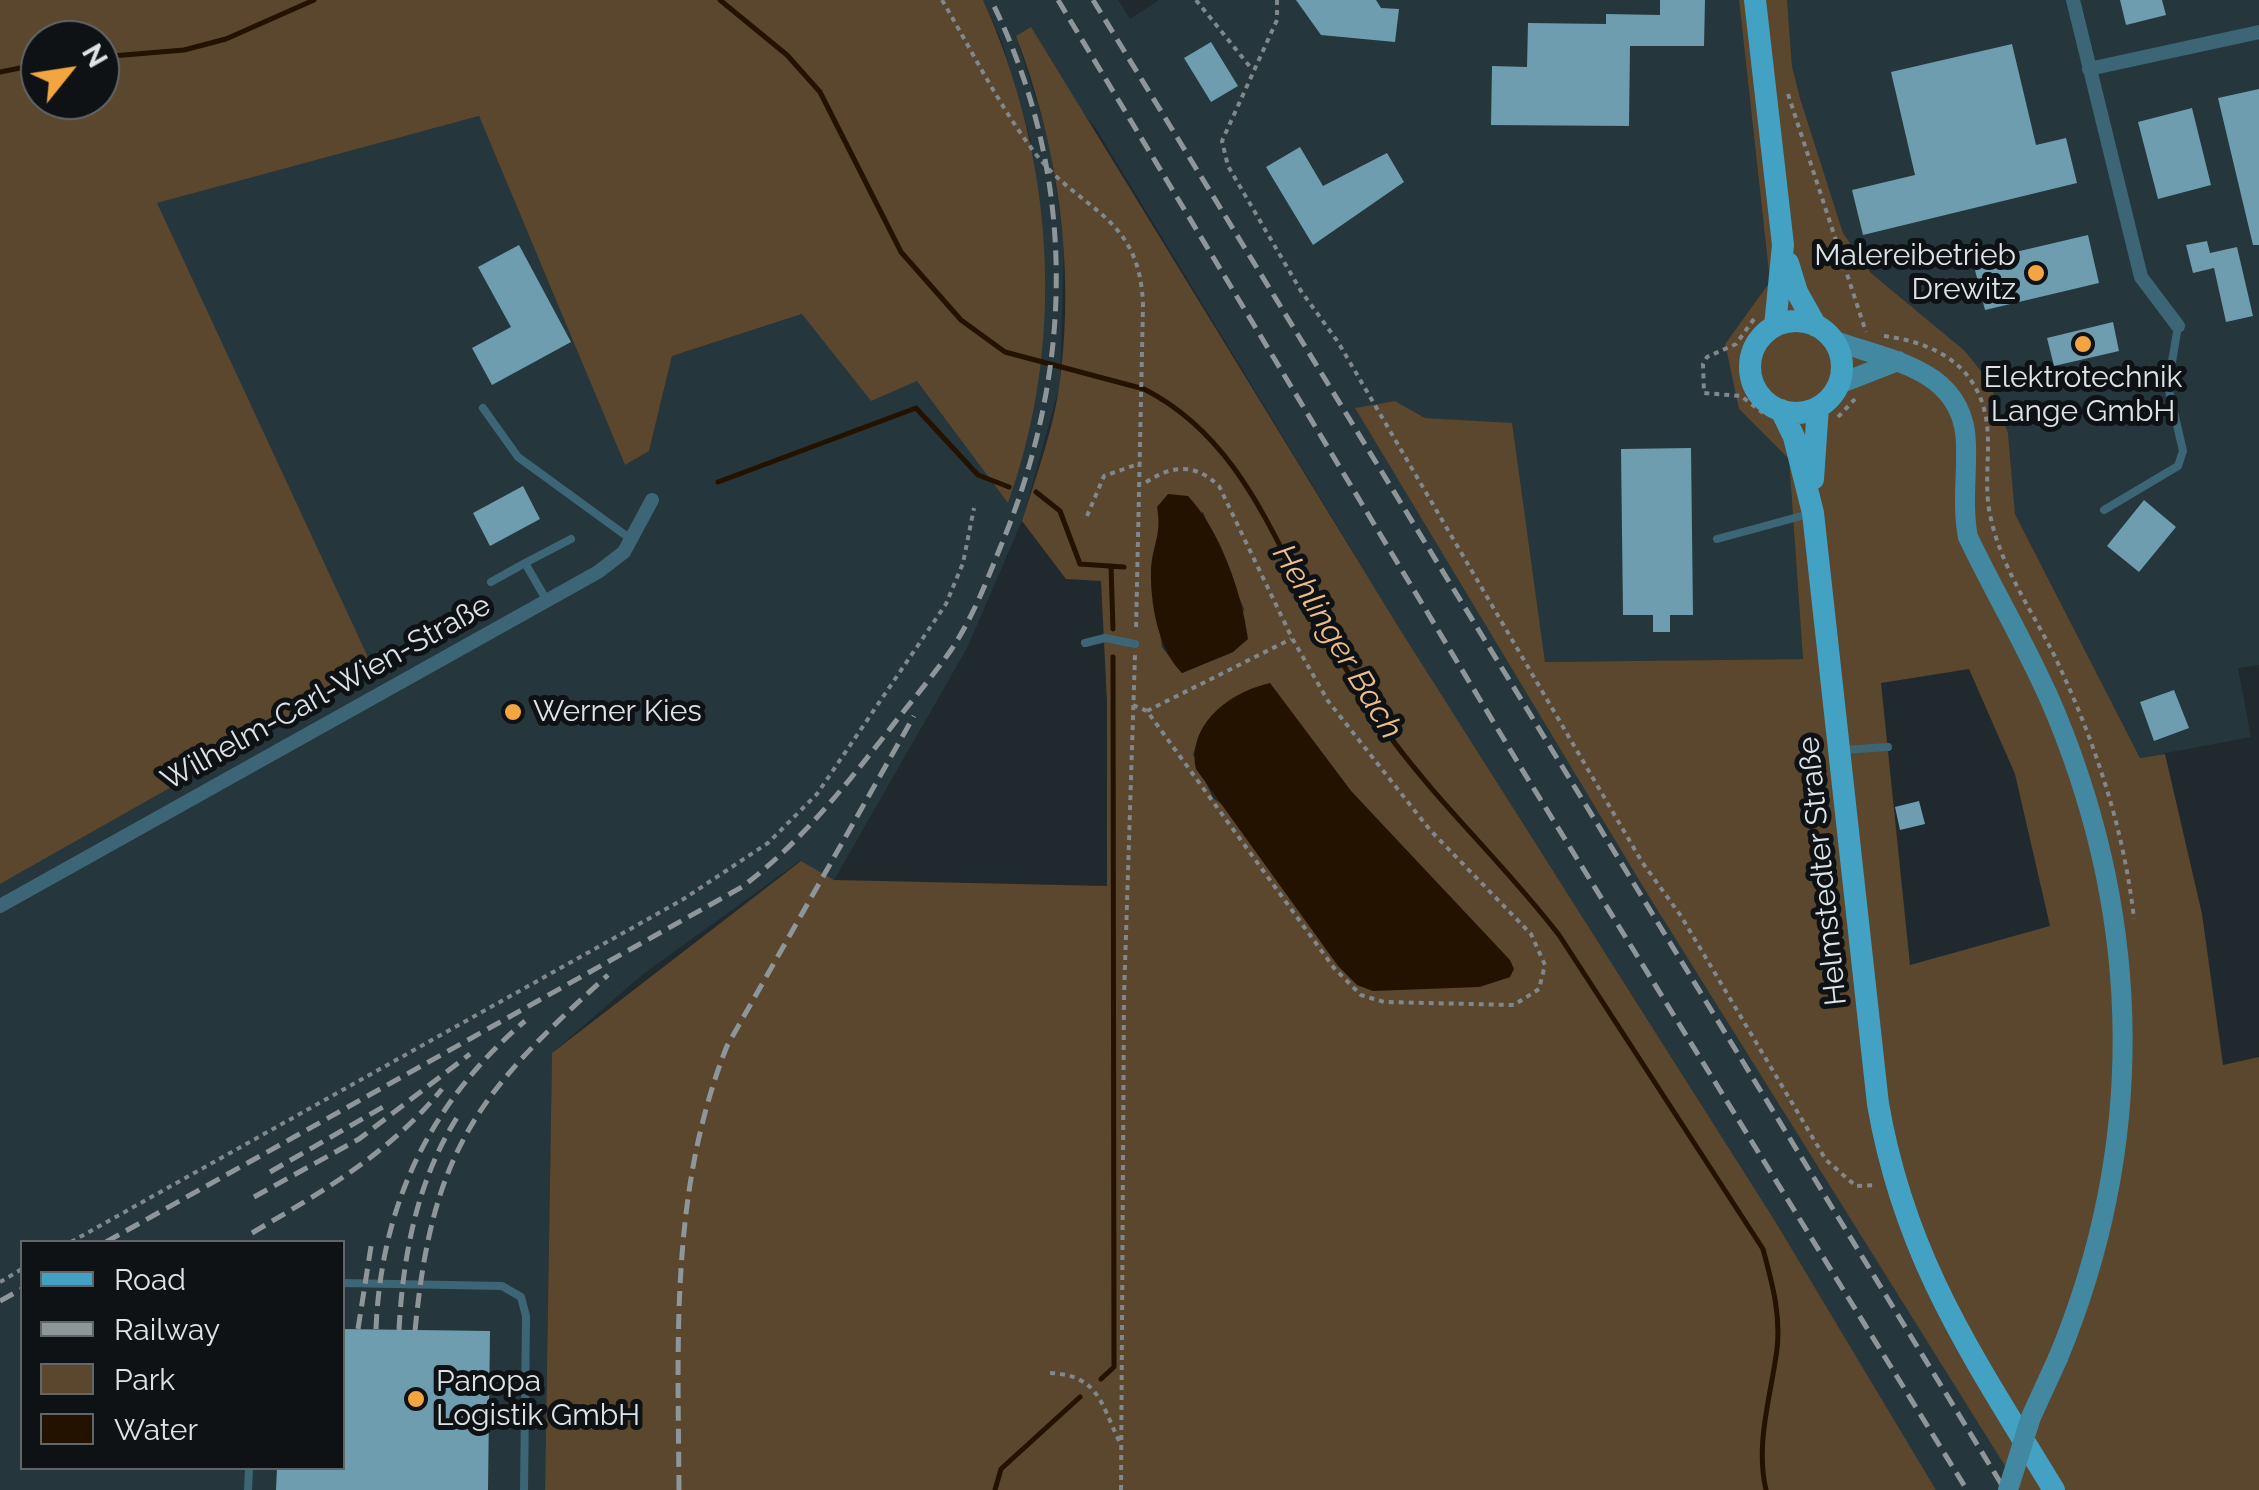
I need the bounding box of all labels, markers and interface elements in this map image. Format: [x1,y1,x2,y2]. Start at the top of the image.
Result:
north arrow [20,20,120,120]
text: N [75,38,114,73]
place label: Malereibetrieb Drewitz [1814,238,2016,308]
marker: Malereibetrieb Drewitz [2025,262,2047,284]
marker: Elektrotechnik Lange GmbH [2072,333,2094,355]
place label: Elektrotechnik Lange GmbH [1984,360,2182,430]
water label: Hehlinger Bach [1264,538,1410,746]
street label: Wilhelm-Carl-Wien-Straße [155,587,497,799]
place label: Werner Kies [533,694,702,730]
marker: Werner Kies [502,701,524,723]
street label: Helmstedter Straße [1791,735,1855,1007]
legend [20,1240,345,1470]
text: Road [114,1262,186,1297]
text: Railway [114,1312,220,1347]
text: Park [114,1362,175,1397]
place label: Panopa Logistik GmbH [436,1364,640,1434]
marker: Panopa Logistik GmbH [405,1388,427,1410]
text: Water [114,1412,198,1447]

